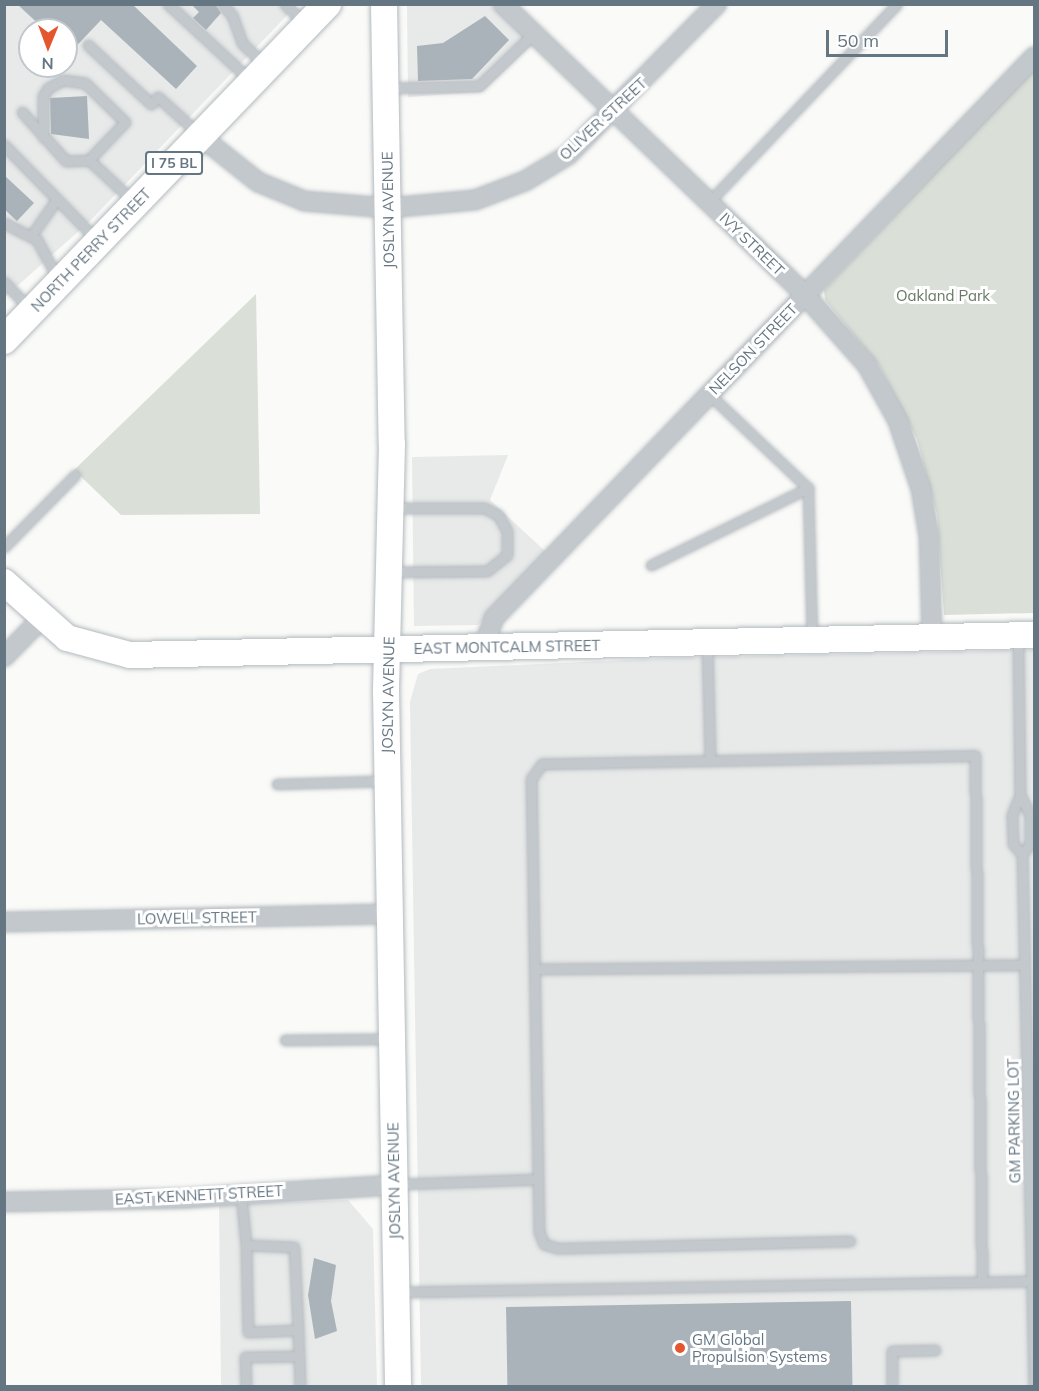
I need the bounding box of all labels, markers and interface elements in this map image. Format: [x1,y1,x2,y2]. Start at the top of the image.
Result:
north arrow [18,18,78,78]
scale bar [829,18,950,56]
text: 50 m [837,29,879,52]
text: N [42,54,54,74]
street label: OLIVER STREET [556,74,650,164]
street label: JOSLYN AVENUE [378,151,398,269]
road number: I 75 BL [144,152,204,174]
street label: NORTH PERRY STREET [27,185,155,315]
street label: IVY STREET [716,209,788,279]
park label: Oakland Park [896,287,990,305]
street label: NELSON STREET [705,300,801,398]
street label: JOSLYN AVENUE [378,636,398,754]
street label: EAST MONTCALM STREET [413,636,601,658]
street label: LOWELL STREET [137,908,257,928]
street label: GM PARKING LOT [1004,1058,1024,1184]
street label: JOSLYN AVENUE [384,1122,404,1240]
street label: EAST KENNETT STREET [115,1182,283,1208]
place label: GM Global Propulsion Systems [692,1330,827,1365]
marker: GM Global Propulsion Systems [673,1341,687,1355]

